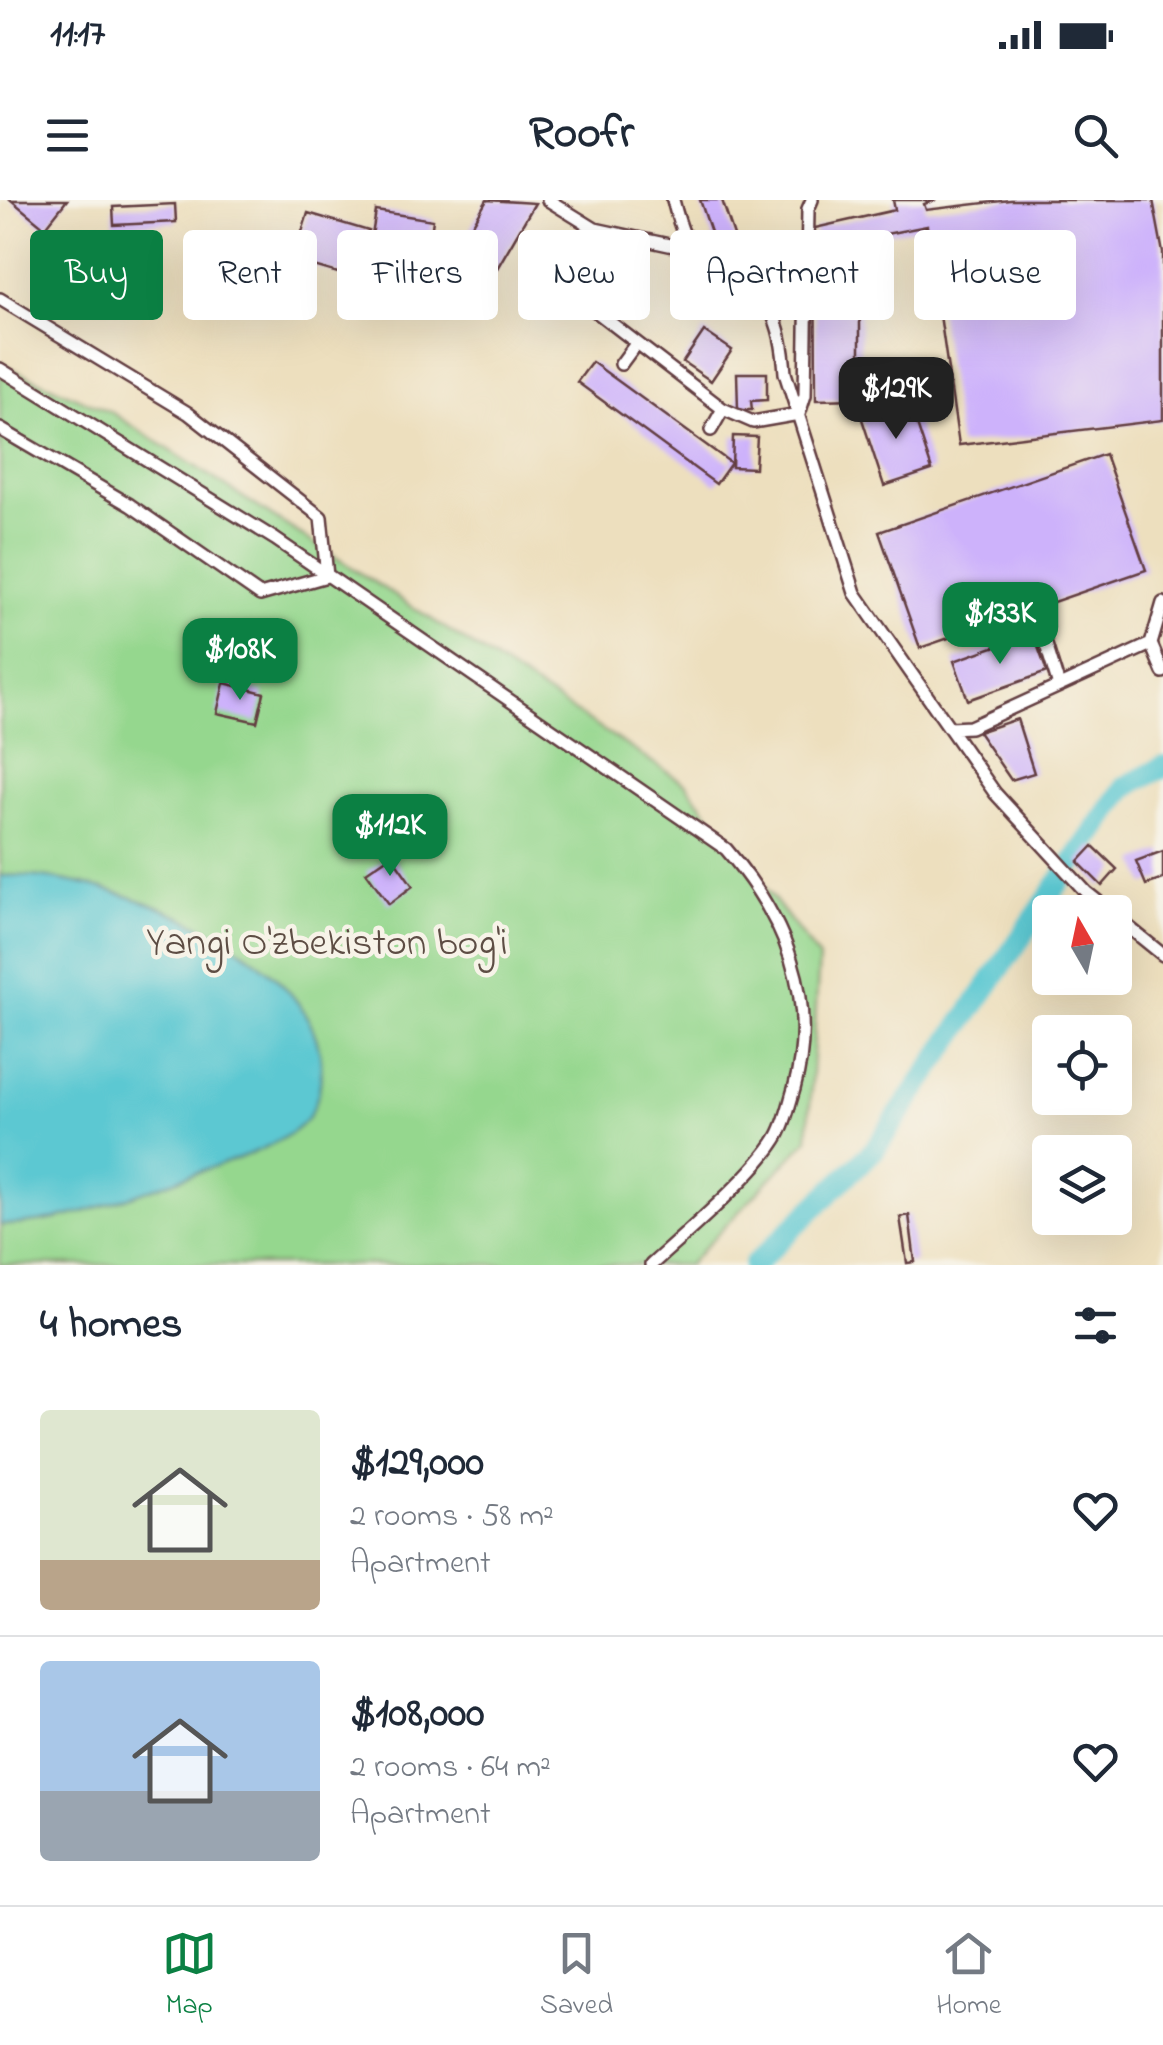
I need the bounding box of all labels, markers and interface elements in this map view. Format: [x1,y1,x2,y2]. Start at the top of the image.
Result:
text: 11:17 [50,7,105,63]
text: Roofr [529,102,634,168]
icon: menu [40,108,95,163]
icon: search [1068,108,1123,163]
chip: Buy [30,230,163,320]
chip: Rent [183,230,317,320]
chip: Filters [337,230,498,320]
chip: New [518,230,650,320]
chip: Apartment [670,230,894,320]
chip: House [914,230,1076,320]
pin: $129K [826,357,966,442]
text: $129K [861,366,931,413]
pin: $133K [930,582,1070,667]
text: $133K [964,591,1036,638]
pin: $108K [170,618,310,703]
text: $108K [205,627,275,674]
pin: $112K [320,794,460,879]
text: $112K [354,803,426,850]
north arrow [1032,895,1132,995]
map controls [1032,895,1132,1235]
park label: Yangi O'zbekiston bog'i [146,915,508,974]
button: locate [1032,1015,1132,1115]
button: layers [1032,1135,1132,1235]
text: 4 homes [40,1295,182,1356]
icon: filters [1068,1298,1123,1353]
text: $129,000 [350,1433,484,1494]
icon: home [120,1450,240,1570]
icon: heart [1068,1483,1123,1538]
text: 2 rooms · 58 m² [350,1494,554,1541]
text: Apartment [350,1541,491,1588]
text: $108,000 [350,1684,484,1745]
icon: home [120,1701,240,1821]
icon: heart [1068,1734,1123,1789]
text: 2 rooms · 64 m² [350,1745,551,1792]
text: Apartment [350,1792,491,1839]
tab: Map [162,1926,217,2027]
tab: Saved [540,1926,613,2027]
tab: Home [936,1926,1001,2027]

